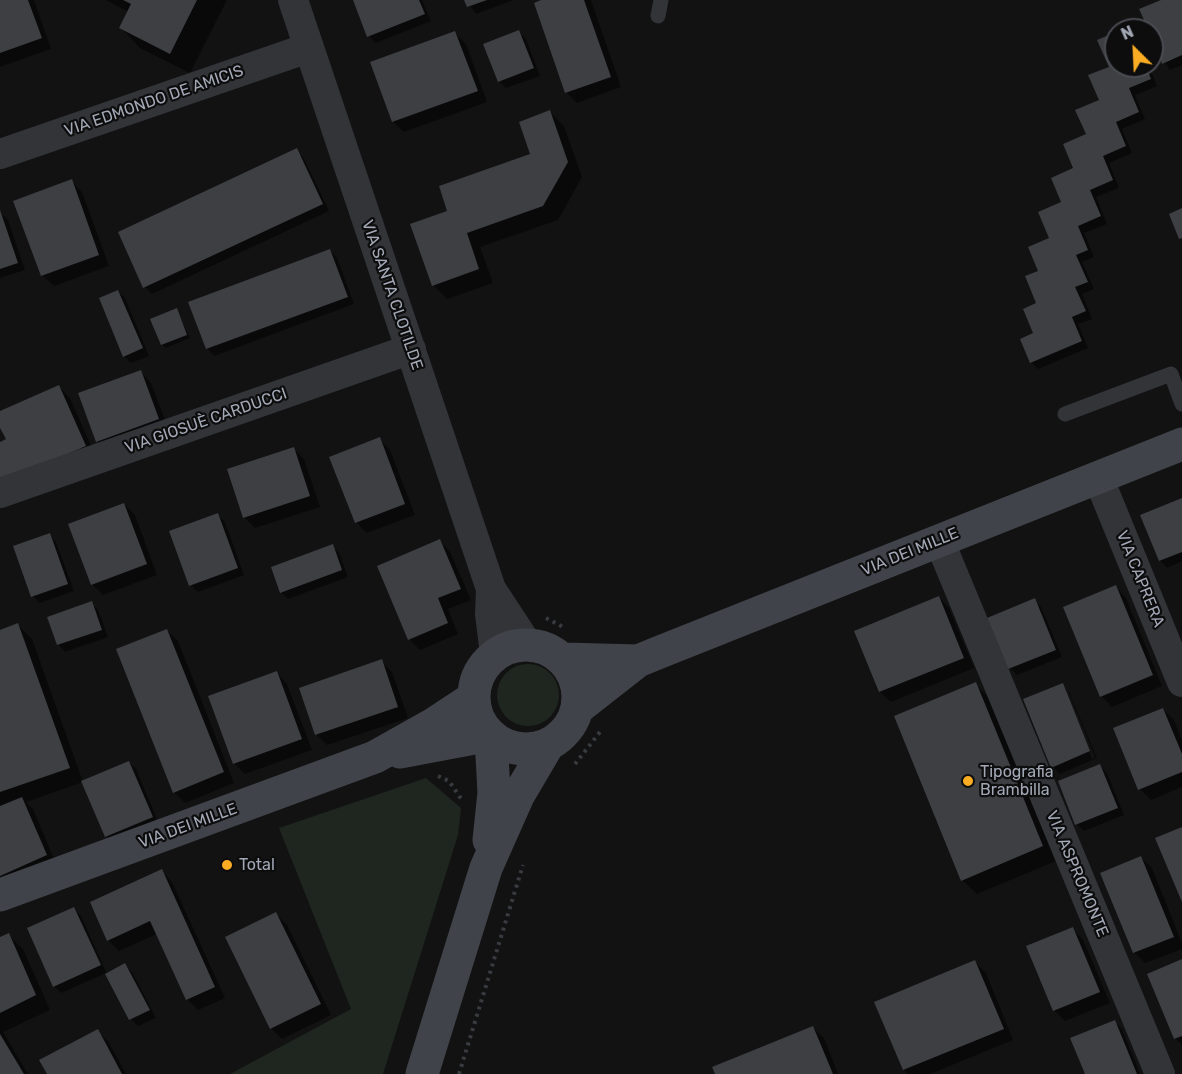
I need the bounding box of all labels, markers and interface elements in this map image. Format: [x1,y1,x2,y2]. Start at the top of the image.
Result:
north arrow [1104,18,1164,78]
text: N [1118,22,1136,44]
street label: VIA EDMONDO DE AMICIS [62,61,246,141]
street label: VIA SANTA CLOTILDE [357,218,427,372]
street label: VIA GIOSUÈ CARDUCCI [122,384,290,458]
street label: VIA DEI MILLE [859,524,961,580]
street label: VIA CAPRERA [1112,528,1168,630]
place label: Tipografia Brambilla [980,762,1054,800]
marker: Tipografia Brambilla [961,774,975,788]
street label: VIA DEI MILLE [136,799,240,853]
street label: VIA ASPROMONTE [1042,808,1112,940]
place label: Total [239,855,275,875]
marker: Total [220,858,234,872]

